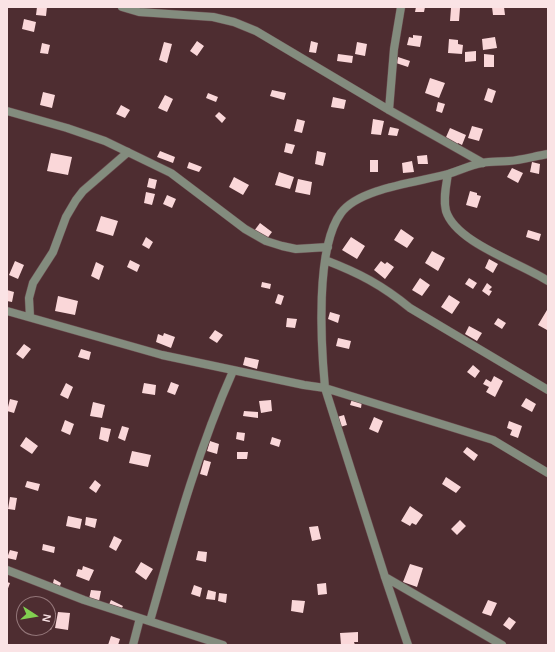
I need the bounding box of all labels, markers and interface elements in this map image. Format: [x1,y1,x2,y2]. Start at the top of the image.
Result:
north arrow [16,596,56,636]
text: N [40,613,53,623]

